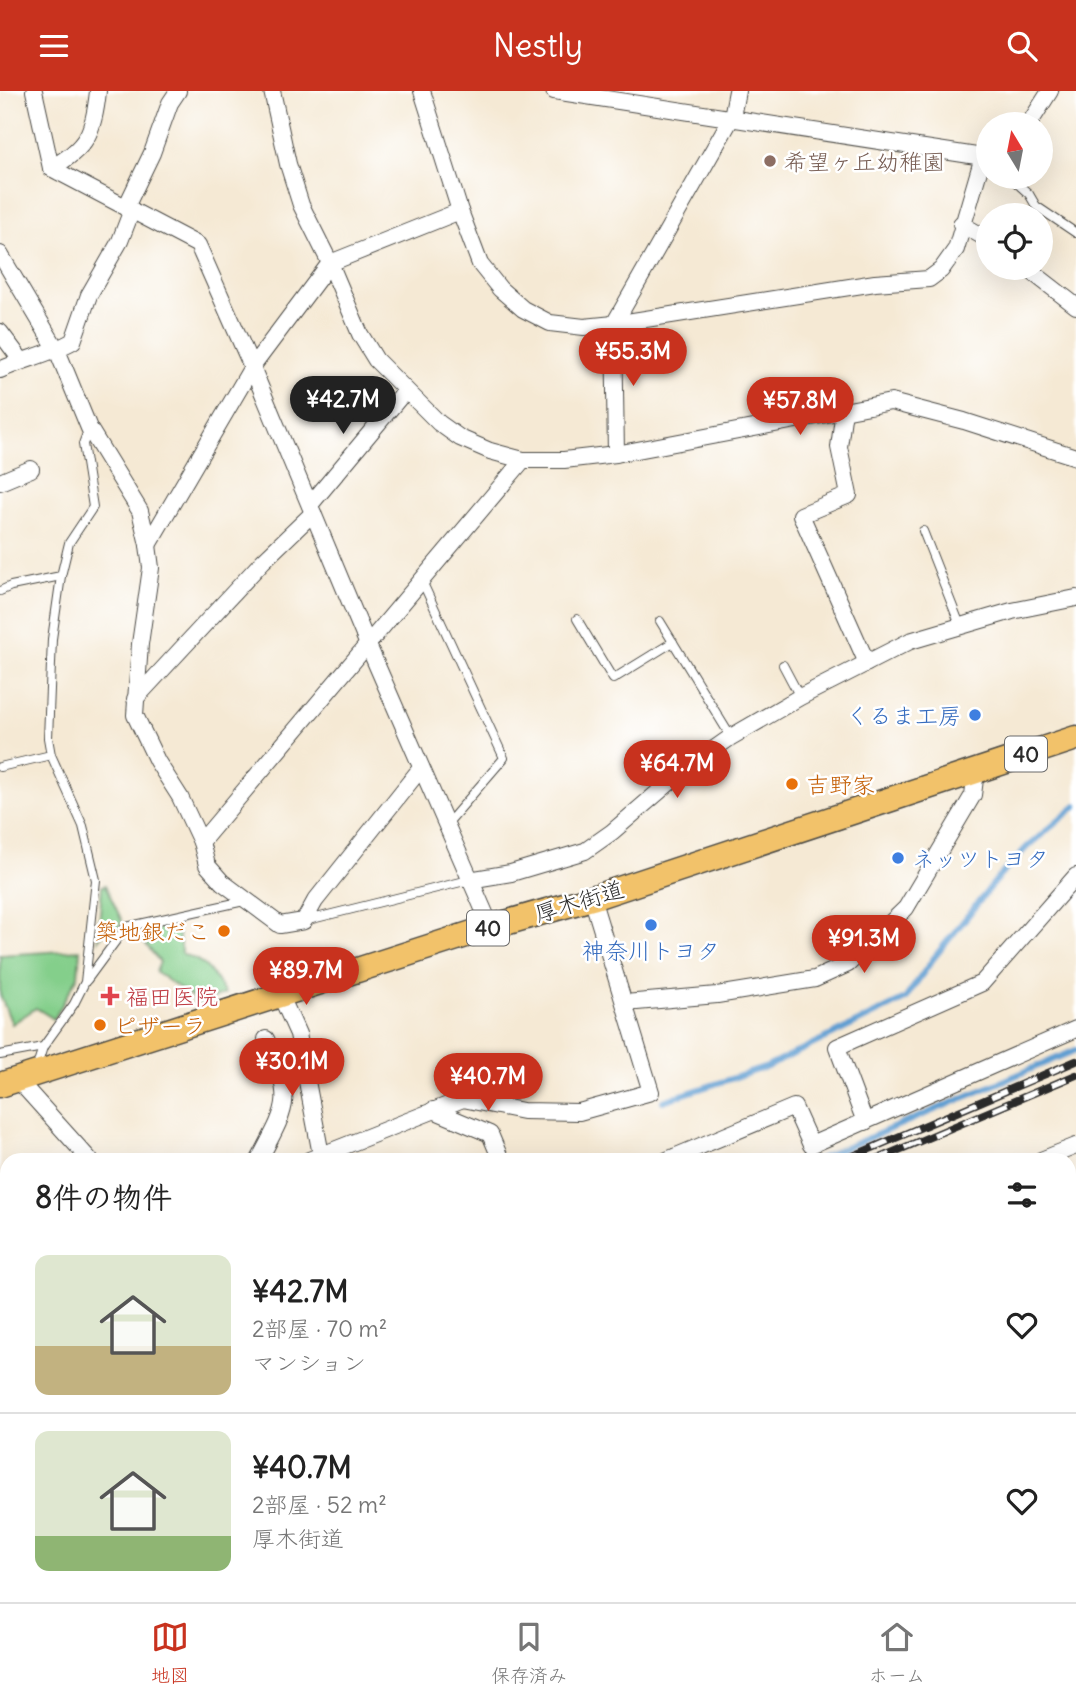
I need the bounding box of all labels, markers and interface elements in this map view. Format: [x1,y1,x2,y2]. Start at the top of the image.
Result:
text: Nestly [493,25,583,66]
icon: menu [35,27,73,65]
icon: search [1003,27,1041,65]
north arrow [976,112,1054,189]
map controls [976,112,1053,280]
place label: 希望ヶ丘幼稚園 [784,147,945,176]
marker: 希望ヶ丘幼稚園 [762,153,778,169]
button: locate [976,203,1053,280]
pin: ¥55.3M [576,329,690,388]
text: ¥55.3M [595,336,671,365]
pin: ¥42.7M [286,377,400,436]
pin: ¥57.8M [743,377,857,437]
text: ¥42.7M [306,384,380,413]
text: ¥57.8M [763,385,837,414]
place label: くるま工房 [846,701,961,730]
marker: くるま工房 [967,707,983,723]
road number: 40 [1005,737,1047,771]
pin: ¥64.7M [620,741,734,800]
text: ¥64.7M [640,748,714,777]
place label: 吉野家 [806,770,875,799]
marker: 吉野家 [784,776,800,792]
place label: ネッツトヨタ [912,844,1049,873]
marker: ネッツトヨタ [890,850,906,866]
street label: 厚木街道 [531,874,627,928]
road number: 40 [467,911,509,945]
pin: ¥91.3M [807,915,921,975]
place label: 築地銀だこ [95,917,210,946]
marker: 神奈川トヨタ [643,917,659,933]
marker: 築地銀だこ [216,923,232,939]
text: ¥91.3M [828,923,900,952]
place label: 神奈川トヨタ [582,936,720,965]
pin: ¥89.7M [249,947,363,1007]
text: ¥89.7M [269,955,343,984]
place label: 福田医院 [126,982,218,1011]
marker: 福田医院 [100,986,120,1006]
place label: ピザーラ [114,1011,206,1040]
marker: ピザーラ [92,1017,108,1033]
pin: ¥30.1M [235,1039,349,1098]
text: ¥30.1M [255,1046,329,1075]
pin: ¥40.7M [431,1053,545,1113]
text: ¥40.7M [450,1061,526,1090]
icon: filters [1003,1176,1041,1214]
text: 8件の物件 [35,1178,172,1216]
text: ¥42.7M [252,1272,349,1310]
icon: home [91,1283,175,1367]
icon: heart [1003,1306,1041,1344]
text: 2部屋 · 70 m² [252,1314,387,1343]
text: マンション [252,1348,366,1377]
text: ¥40.7M [252,1448,352,1486]
icon: home [91,1459,175,1543]
icon: heart [1003,1482,1041,1520]
text: 2部屋 · 52 m² [252,1490,387,1519]
text: 厚木街道 [252,1524,344,1553]
tab: 地図 [151,1618,189,1687]
tab: 保存済み [491,1618,567,1687]
tab: ホーム [869,1618,925,1687]

